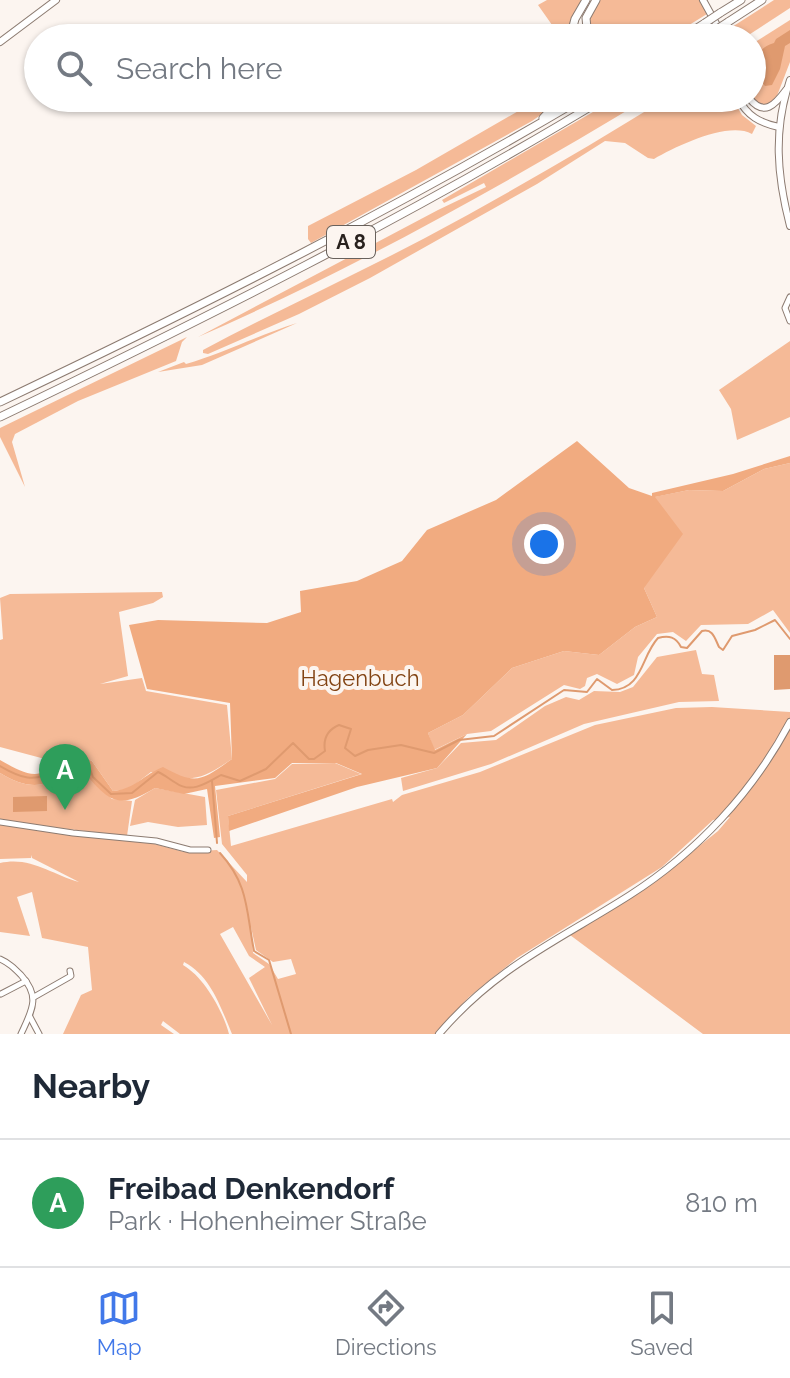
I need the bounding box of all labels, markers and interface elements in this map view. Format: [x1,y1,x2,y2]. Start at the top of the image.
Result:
search box [24,24,766,112]
icon: search [52,46,96,90]
text: Search here [116,51,283,86]
road number: A 8 [327,226,375,258]
your location [524,524,564,564]
park label: Hagenbuch [301,665,420,691]
pin: A [39,744,91,810]
text: Nearby [32,1066,150,1106]
text: Freibad Denkendorf [108,1171,394,1206]
text: A [49,1188,67,1218]
text: 810 m [685,1188,758,1218]
text: Park · Hohenheimer Straße [108,1206,427,1236]
tab: Map [97,1286,142,1360]
tab: Directions [335,1286,437,1360]
tab: Saved [630,1286,693,1360]

